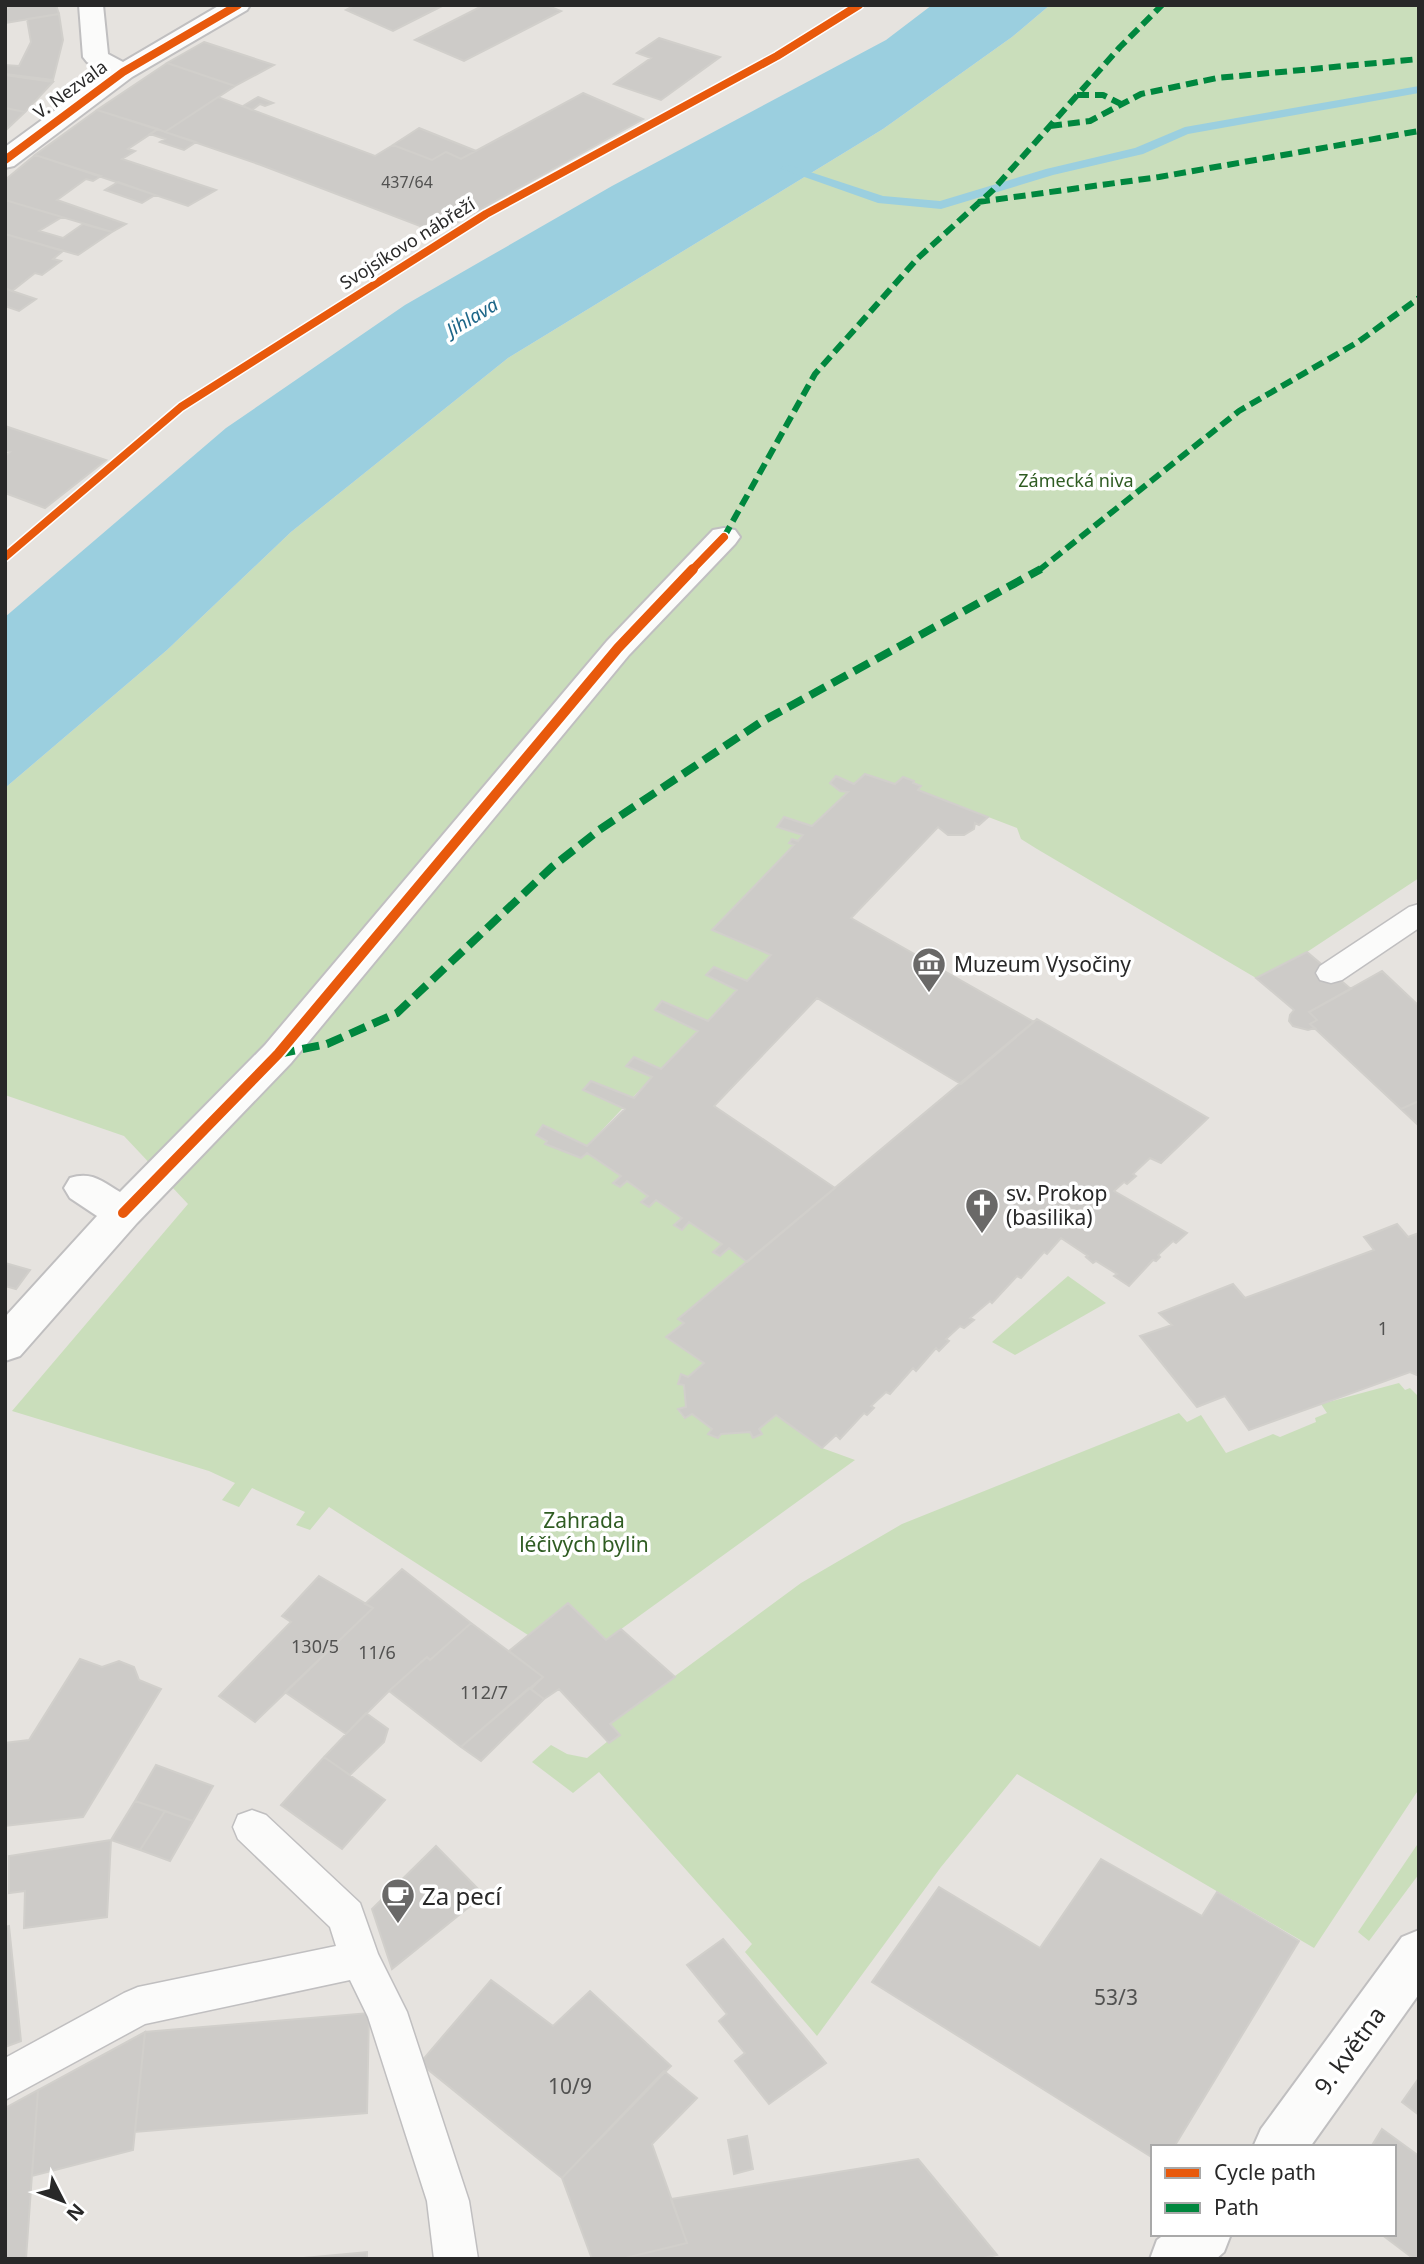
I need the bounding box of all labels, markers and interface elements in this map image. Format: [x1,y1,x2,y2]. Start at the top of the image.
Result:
street label: V. Nezvala [28,54,112,124]
house number: 437/64 [381,171,433,193]
street label: Svojsíkovo nábřeží [335,192,479,294]
water label: Jihlava [439,291,503,344]
park label: Zámecká niva [1018,468,1134,492]
museum icon: Muzeum Vysočiny [910,945,948,994]
place label: Muzeum Vysočiny [954,950,1131,978]
place label: sv. Prokop (basilika) [1006,1179,1107,1231]
church icon: sv. Prokop (basilika) [963,1186,1001,1235]
house number: 1 [1378,1316,1388,1340]
park label: Zahrada léčivých bylin [519,1506,649,1558]
house number: 130/5 [291,1634,339,1658]
house number: 11/6 [358,1640,396,1664]
house number: 112/7 [460,1680,508,1704]
cafe icon: Za pecí [379,1876,417,1925]
place label: Za pecí [422,1879,502,1912]
house number: 53/3 [1094,1983,1138,2011]
street label: 9. května [1306,1999,1392,2101]
house number: 10/9 [548,2072,592,2100]
legend [1151,2145,1396,2236]
text: Cycle path [1214,2158,1316,2186]
north arrow [28,2166,98,2236]
text: Path [1214,2193,1259,2221]
text: N [61,2198,90,2227]

